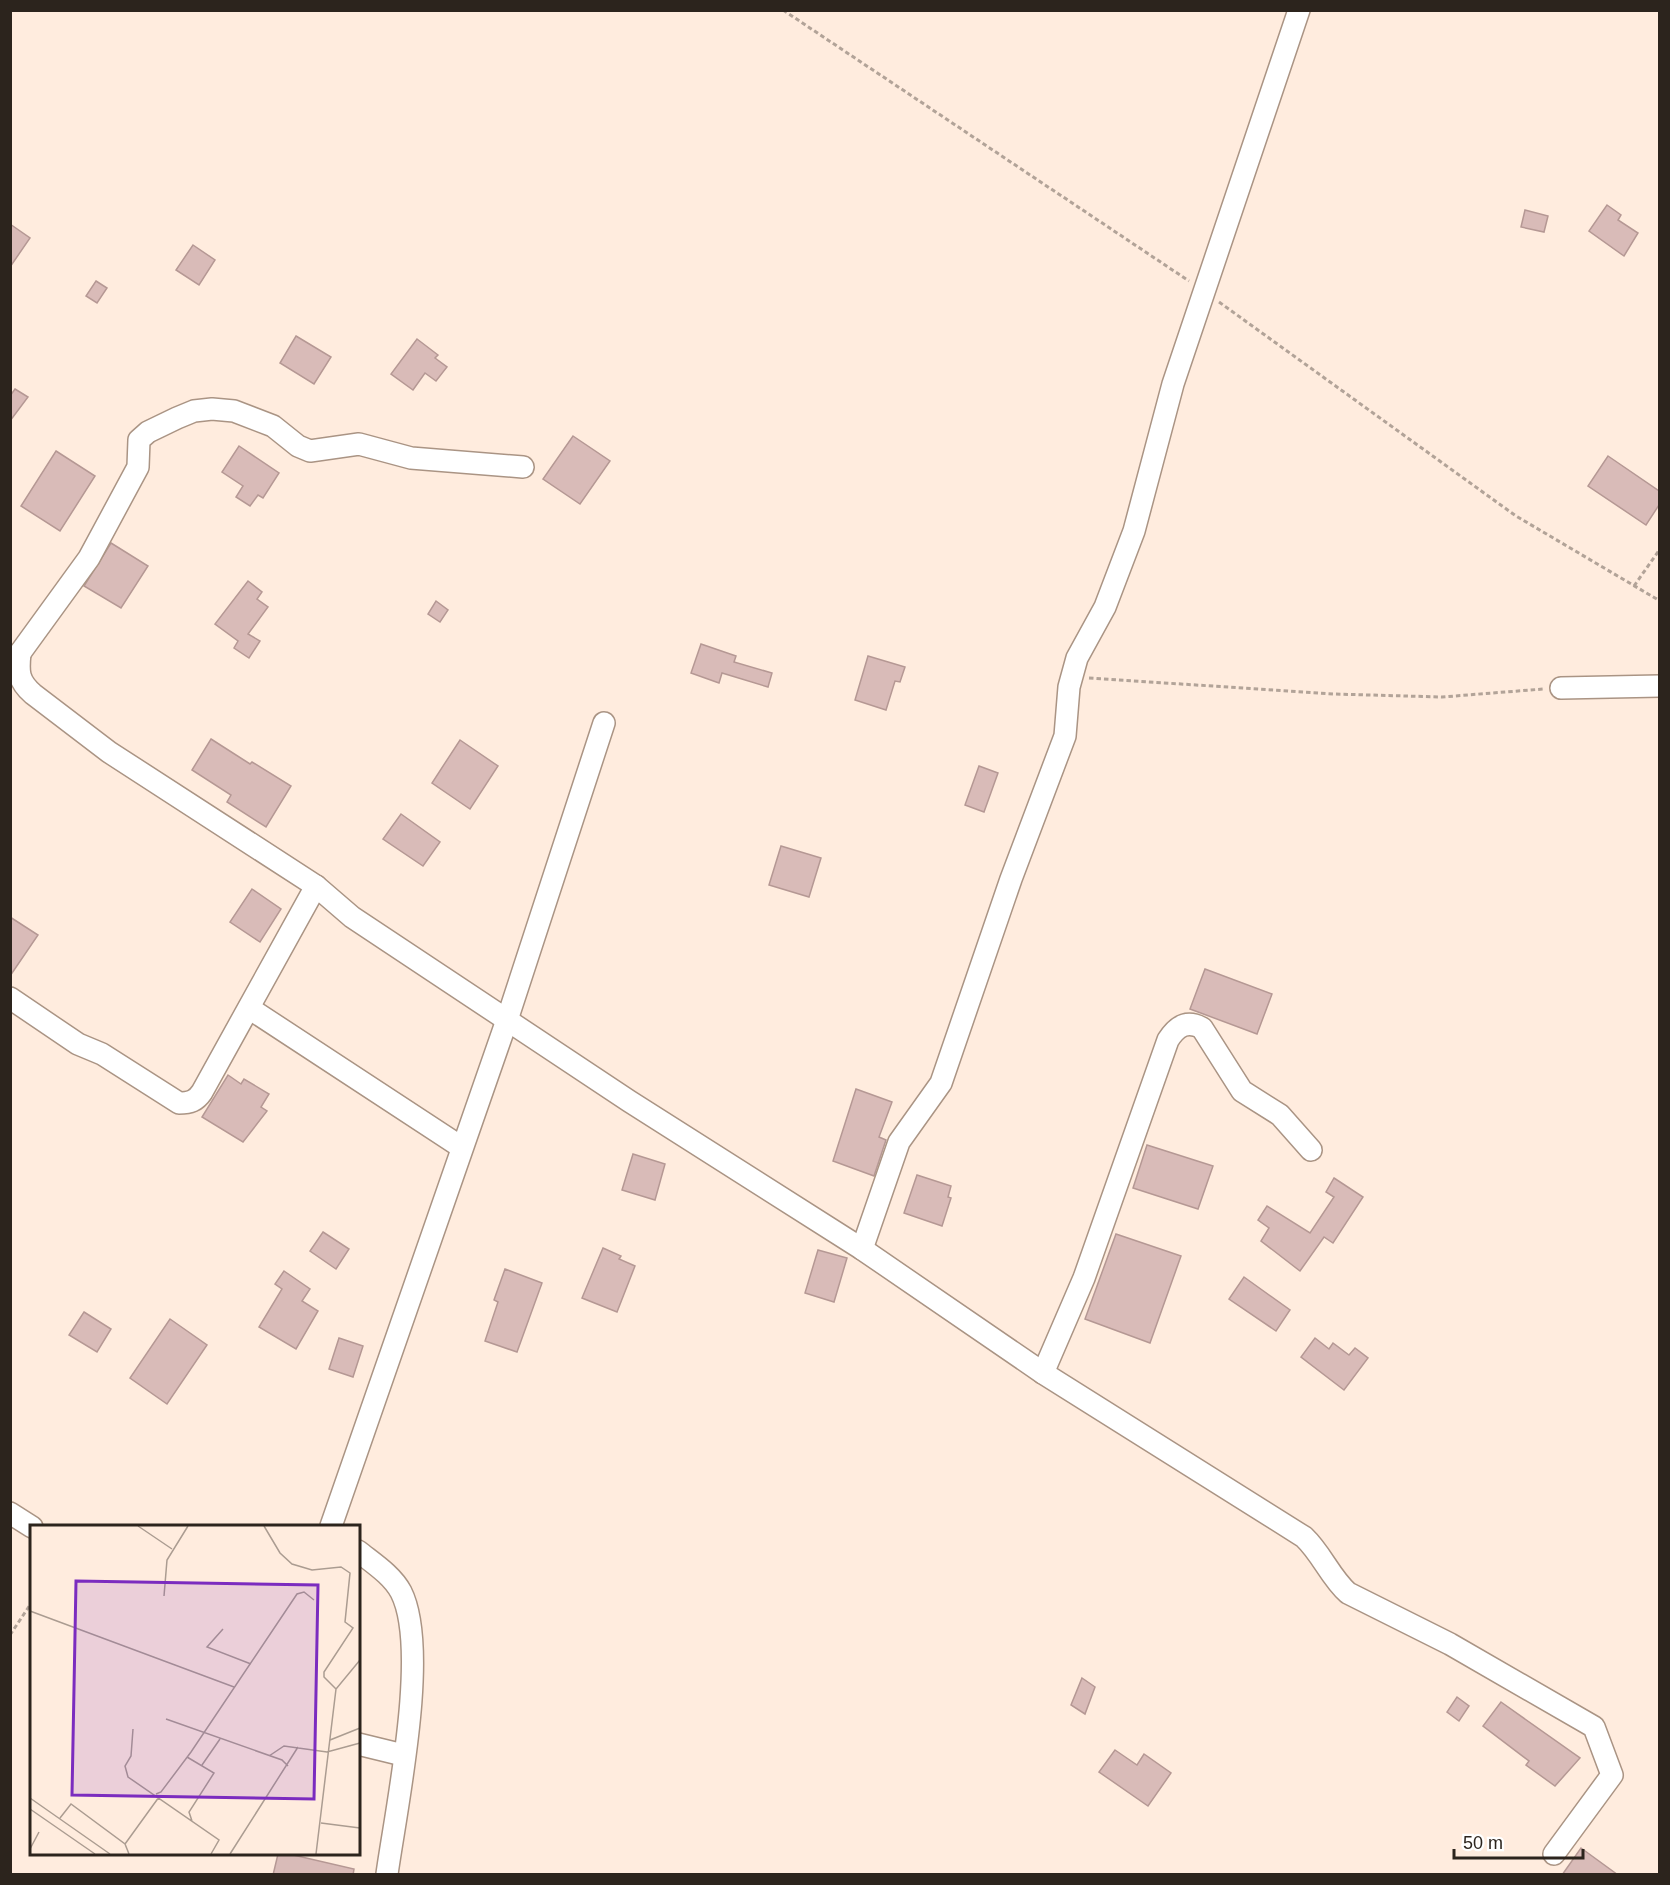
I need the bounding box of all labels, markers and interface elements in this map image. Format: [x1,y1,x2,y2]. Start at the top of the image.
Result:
inset map [30,1525,360,1855]
scale bar [1454,1822,1583,1860]
text: 50 m [1463,1833,1503,1853]

